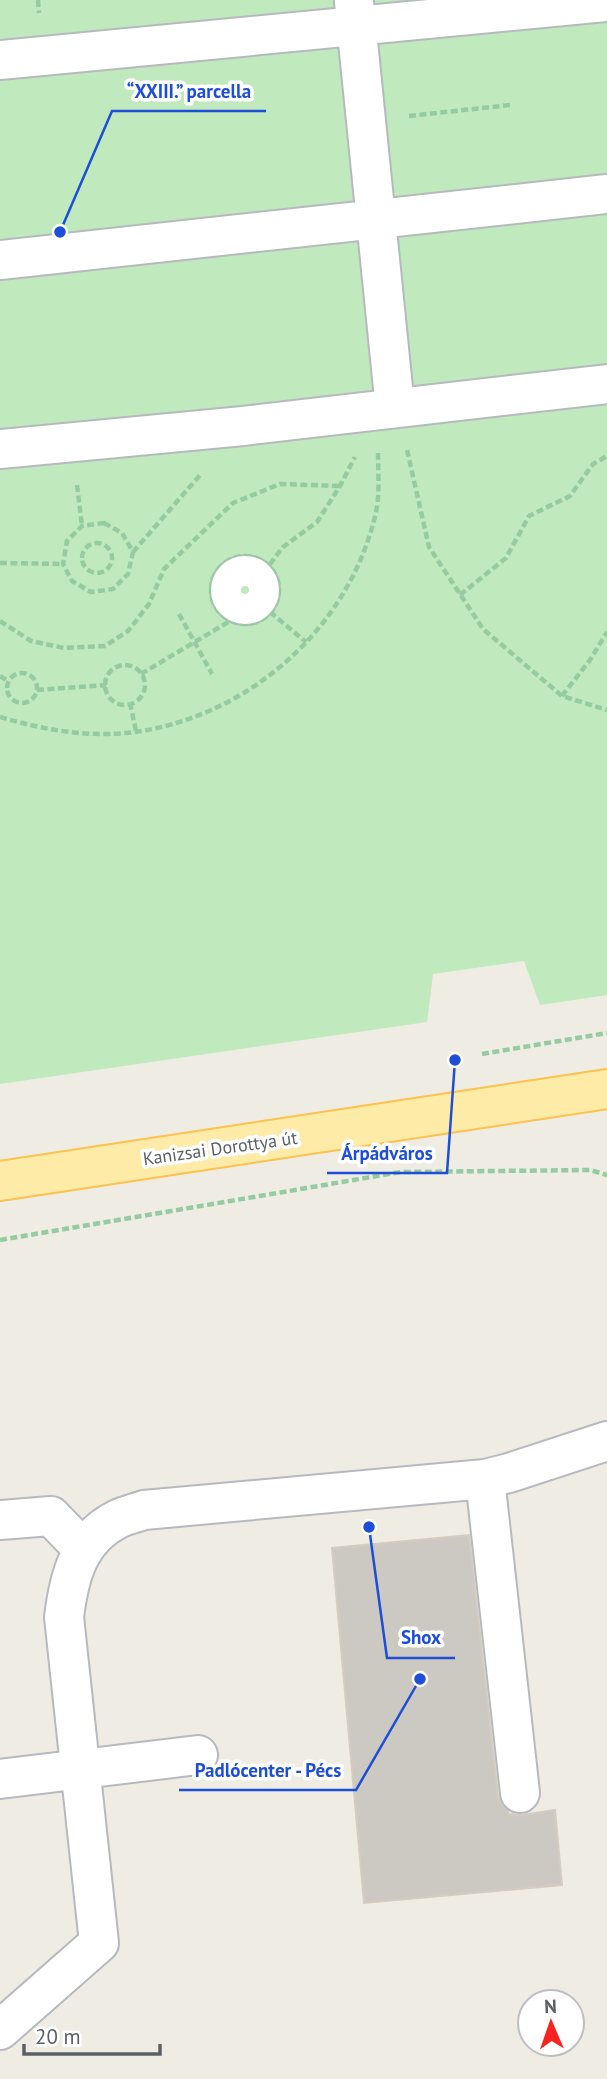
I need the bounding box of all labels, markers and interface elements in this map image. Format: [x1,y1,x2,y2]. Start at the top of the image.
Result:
callout: “XXIII.” parcella [112,71,266,111]
text: “XXIII.” parcella [127,79,251,103]
street label: Kanizsai Dorottya út [141,1126,299,1170]
callout: Árpádváros [327,1133,447,1173]
text: Árpádváros [341,1141,433,1165]
callout: Shox [387,1618,455,1658]
text: Shox [401,1625,441,1649]
callout: Padlócenter - Pécs [179,1750,356,1790]
text: Padlócenter - Pécs [195,1758,341,1782]
north arrow [516,1988,586,2058]
text: N [544,1994,557,2018]
scale bar [24,2012,161,2056]
text: 20 m [35,2023,81,2050]

